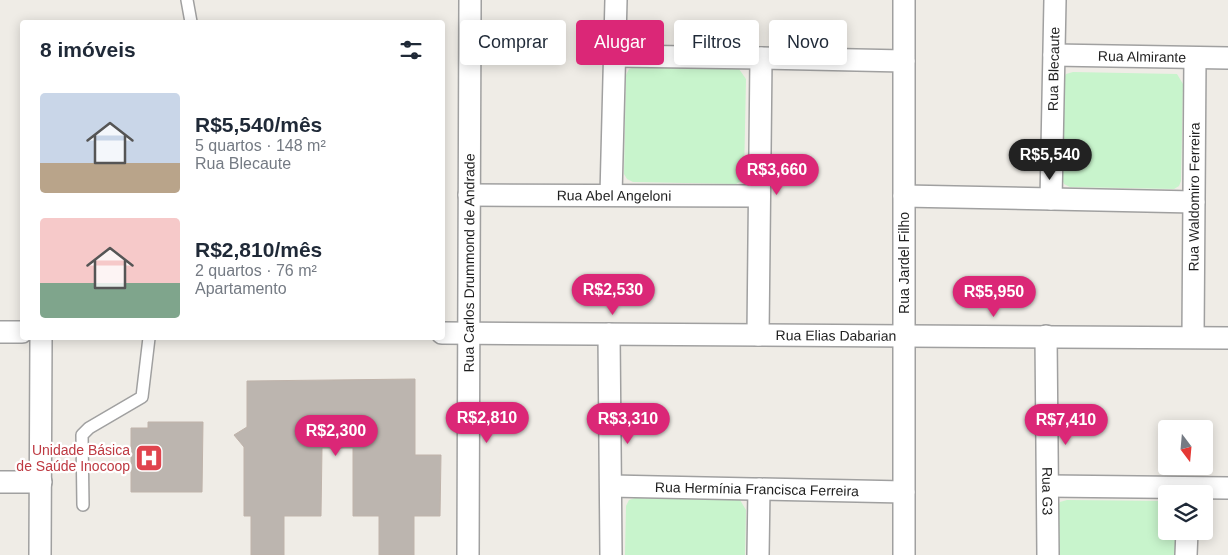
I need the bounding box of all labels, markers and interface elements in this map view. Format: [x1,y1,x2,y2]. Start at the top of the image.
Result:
chip: Comprar [460,20,566,65]
chip: Alugar [576,20,664,65]
chip: Filtros [674,20,759,65]
chip: Novo [769,20,847,65]
street label: Rua Blecaute [1045,27,1062,111]
icon: filters [397,36,425,64]
text: 8 imóveis [40,38,136,61]
street label: Rua Almirante [1098,48,1186,65]
icon: home [80,113,140,173]
text: R$5,540/mês [195,113,322,136]
street label: Rua Waldomiro Ferreira [1185,122,1203,272]
text: 5 quartos · 148 m² [195,137,326,154]
pin: R$5,540 [1004,138,1096,181]
text: R$5,540 [1020,146,1080,163]
street label: Rua Carlos Drummond de Andrade [461,153,477,373]
pin: R$3,660 [731,154,823,196]
text: Rua Blecaute [195,155,291,172]
text: R$3,660 [747,161,807,178]
street label: Rua Abel Angeloni [557,187,671,204]
street label: Rua Jardel Filho [896,212,912,314]
icon: home [80,238,140,298]
text: R$2,810/mês [195,238,322,261]
text: 2 quartos · 76 m² [195,262,317,279]
pin: R$2,530 [567,274,659,316]
pin: R$5,950 [948,276,1040,318]
text: Apartamento [195,280,287,297]
text: R$2,530 [583,281,643,298]
text: R$5,950 [964,283,1024,300]
street label: Rua Elias Dabarian [776,327,896,344]
pin: R$2,810 [441,402,533,444]
pin: R$3,310 [582,402,674,445]
pin: R$7,410 [1020,404,1112,446]
text: R$2,810 [457,409,517,426]
text: R$3,310 [598,410,658,427]
text: R$7,410 [1036,411,1096,428]
pin: R$2,300 [290,414,382,457]
north arrow [1158,420,1212,475]
map controls [1158,420,1213,540]
text: R$2,300 [306,422,366,439]
place label: Unidade Básica de Saúde Inocoop [16,442,130,474]
hospital icon: Unidade Básica de Saúde Inocoop [134,443,164,473]
street label: Rua G3 [1039,467,1056,515]
street label: Rua Hermínia Francisca Ferreira [655,479,859,499]
button: layers [1158,485,1213,540]

